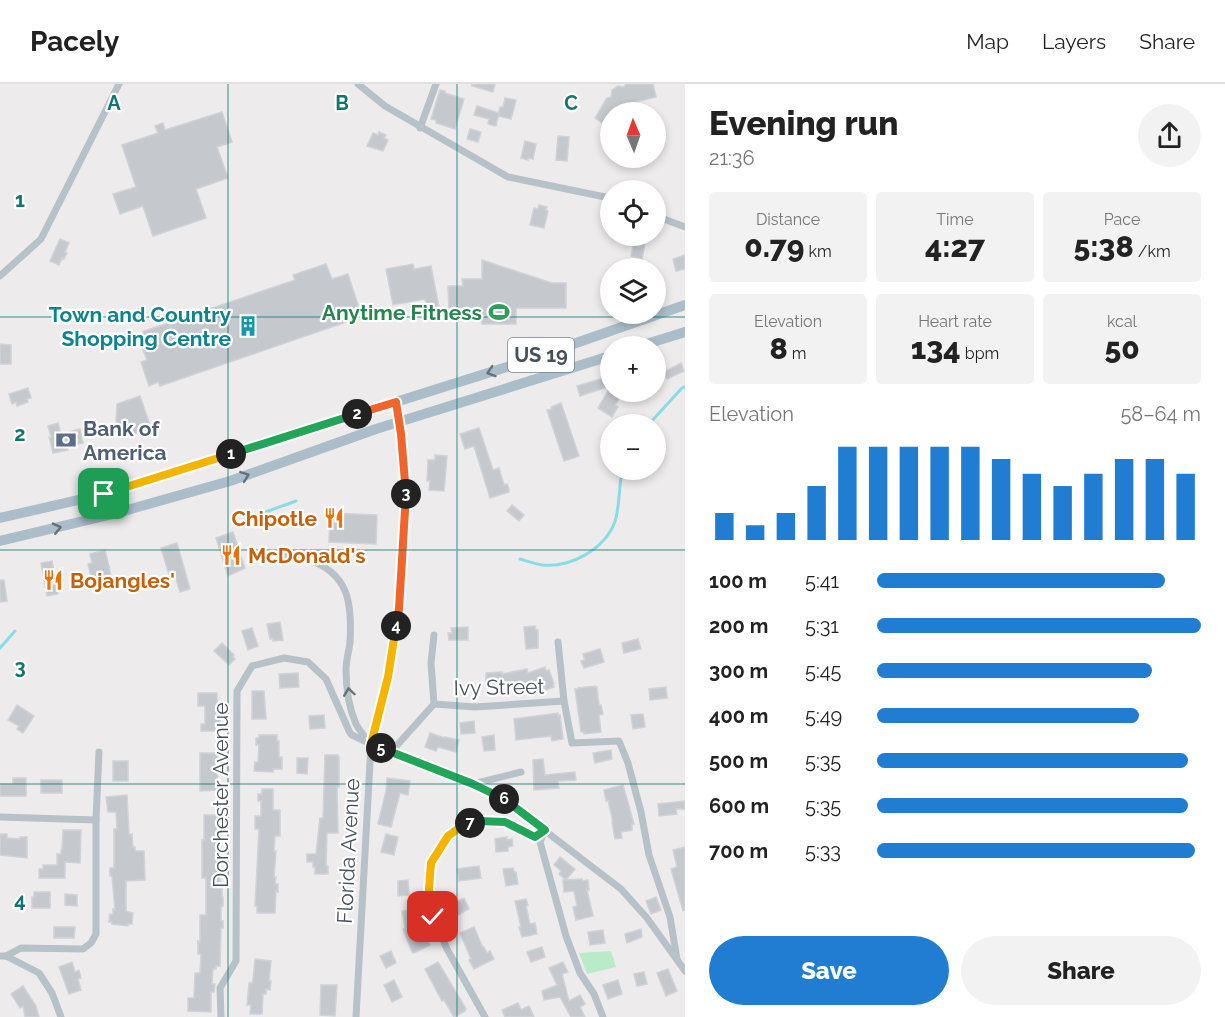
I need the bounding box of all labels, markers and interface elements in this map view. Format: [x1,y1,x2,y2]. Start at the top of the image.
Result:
text: Pacely [30,25,119,58]
text: Map [966,29,1009,54]
text: Layers [1042,29,1106,54]
text: Share [1139,29,1195,54]
text: A [107,91,121,115]
text: B [335,91,349,115]
text: C [564,91,578,115]
north arrow [600,102,666,168]
map controls [600,102,666,480]
text: Evening run [709,104,899,143]
button: share [1138,104,1201,167]
text: 21:36 [709,146,754,170]
button: locate [600,180,666,246]
text: 1 [15,188,25,212]
text: Distance [756,210,820,229]
text: Time [936,210,974,229]
text: Pace [1104,210,1140,229]
text: 0.79 [744,229,804,264]
text: 4:27 [925,229,985,264]
text: 5:38 [1073,229,1134,264]
text: km [804,242,832,261]
text: /km [1134,242,1171,261]
button: layers [600,258,666,324]
place label: Anytime Fitness [322,300,482,325]
sports icon: Anytime Fitness [487,300,511,324]
place label: Town and Country Shopping Centre [49,302,231,351]
text: Elevation [754,312,822,331]
text: Heart rate [918,312,992,331]
text: kcal [1107,312,1137,331]
building icon: Town and Country Shopping Centre [236,314,260,338]
text: 8 [769,331,788,366]
text: 134 [911,331,961,366]
text: 50 [1104,331,1140,366]
button: + [600,336,666,402]
road number: US 19 [508,338,574,372]
text: m [788,344,807,363]
text: bpm [961,344,999,363]
one-way arrow [486,365,497,377]
pin: 2 [342,399,372,429]
text: Elevation [709,402,794,426]
text: 58–64 m [1120,402,1201,426]
text: 2 [352,404,362,423]
button: − [600,414,666,480]
place label: Bank of America [83,416,167,465]
text: 2 [14,422,26,446]
bank icon: Bank of America [54,428,78,452]
pin: 1 [216,439,246,469]
text: 1 [227,444,235,463]
pin [78,468,129,519]
one-way arrow [239,470,250,483]
icon: arrive [87,477,120,510]
pin: 3 [391,479,421,509]
text: 3 [402,484,410,503]
place label: Chipotle [231,506,317,531]
restaurant icon: Chipotle [322,506,346,530]
one-way arrow [52,522,62,535]
restaurant icon: McDonald's [219,543,243,567]
place label: McDonald's [248,543,366,568]
restaurant icon: Bojangles' [41,568,65,592]
place label: Bojangles' [70,568,175,593]
text: 100 m [709,569,767,593]
text: 5:41 [805,569,839,593]
pin: 4 [381,611,411,641]
text: 200 m [709,614,768,638]
text: 5:31 [805,614,839,638]
text: 4 [391,616,401,635]
text: 3 [14,655,26,679]
text: 300 m [709,659,768,683]
text: 5:45 [805,659,841,683]
street label: Ivy Street [453,674,545,700]
one-way arrow [343,687,355,696]
street label: Dorchester Avenue [208,702,233,888]
text: 400 m [709,704,768,728]
text: 5:49 [805,704,842,728]
pin: 5 [366,733,396,763]
text: 5 [377,738,385,757]
text: 500 m [709,749,768,773]
text: 5:35 [805,749,841,773]
street label: Florida Avenue [332,778,364,924]
pin: 6 [489,784,519,814]
text: 6 [499,789,509,808]
text: 600 m [709,794,769,818]
text: 5:35 [805,794,841,818]
pin: 7 [455,808,485,838]
text: 7 [466,813,474,832]
text: 700 m [709,839,768,863]
text: 5:33 [805,839,841,863]
text: 4 [14,888,26,912]
pin [407,891,458,942]
icon: check [416,900,449,933]
button: Save [709,936,949,1005]
button: Share [961,936,1201,1005]

